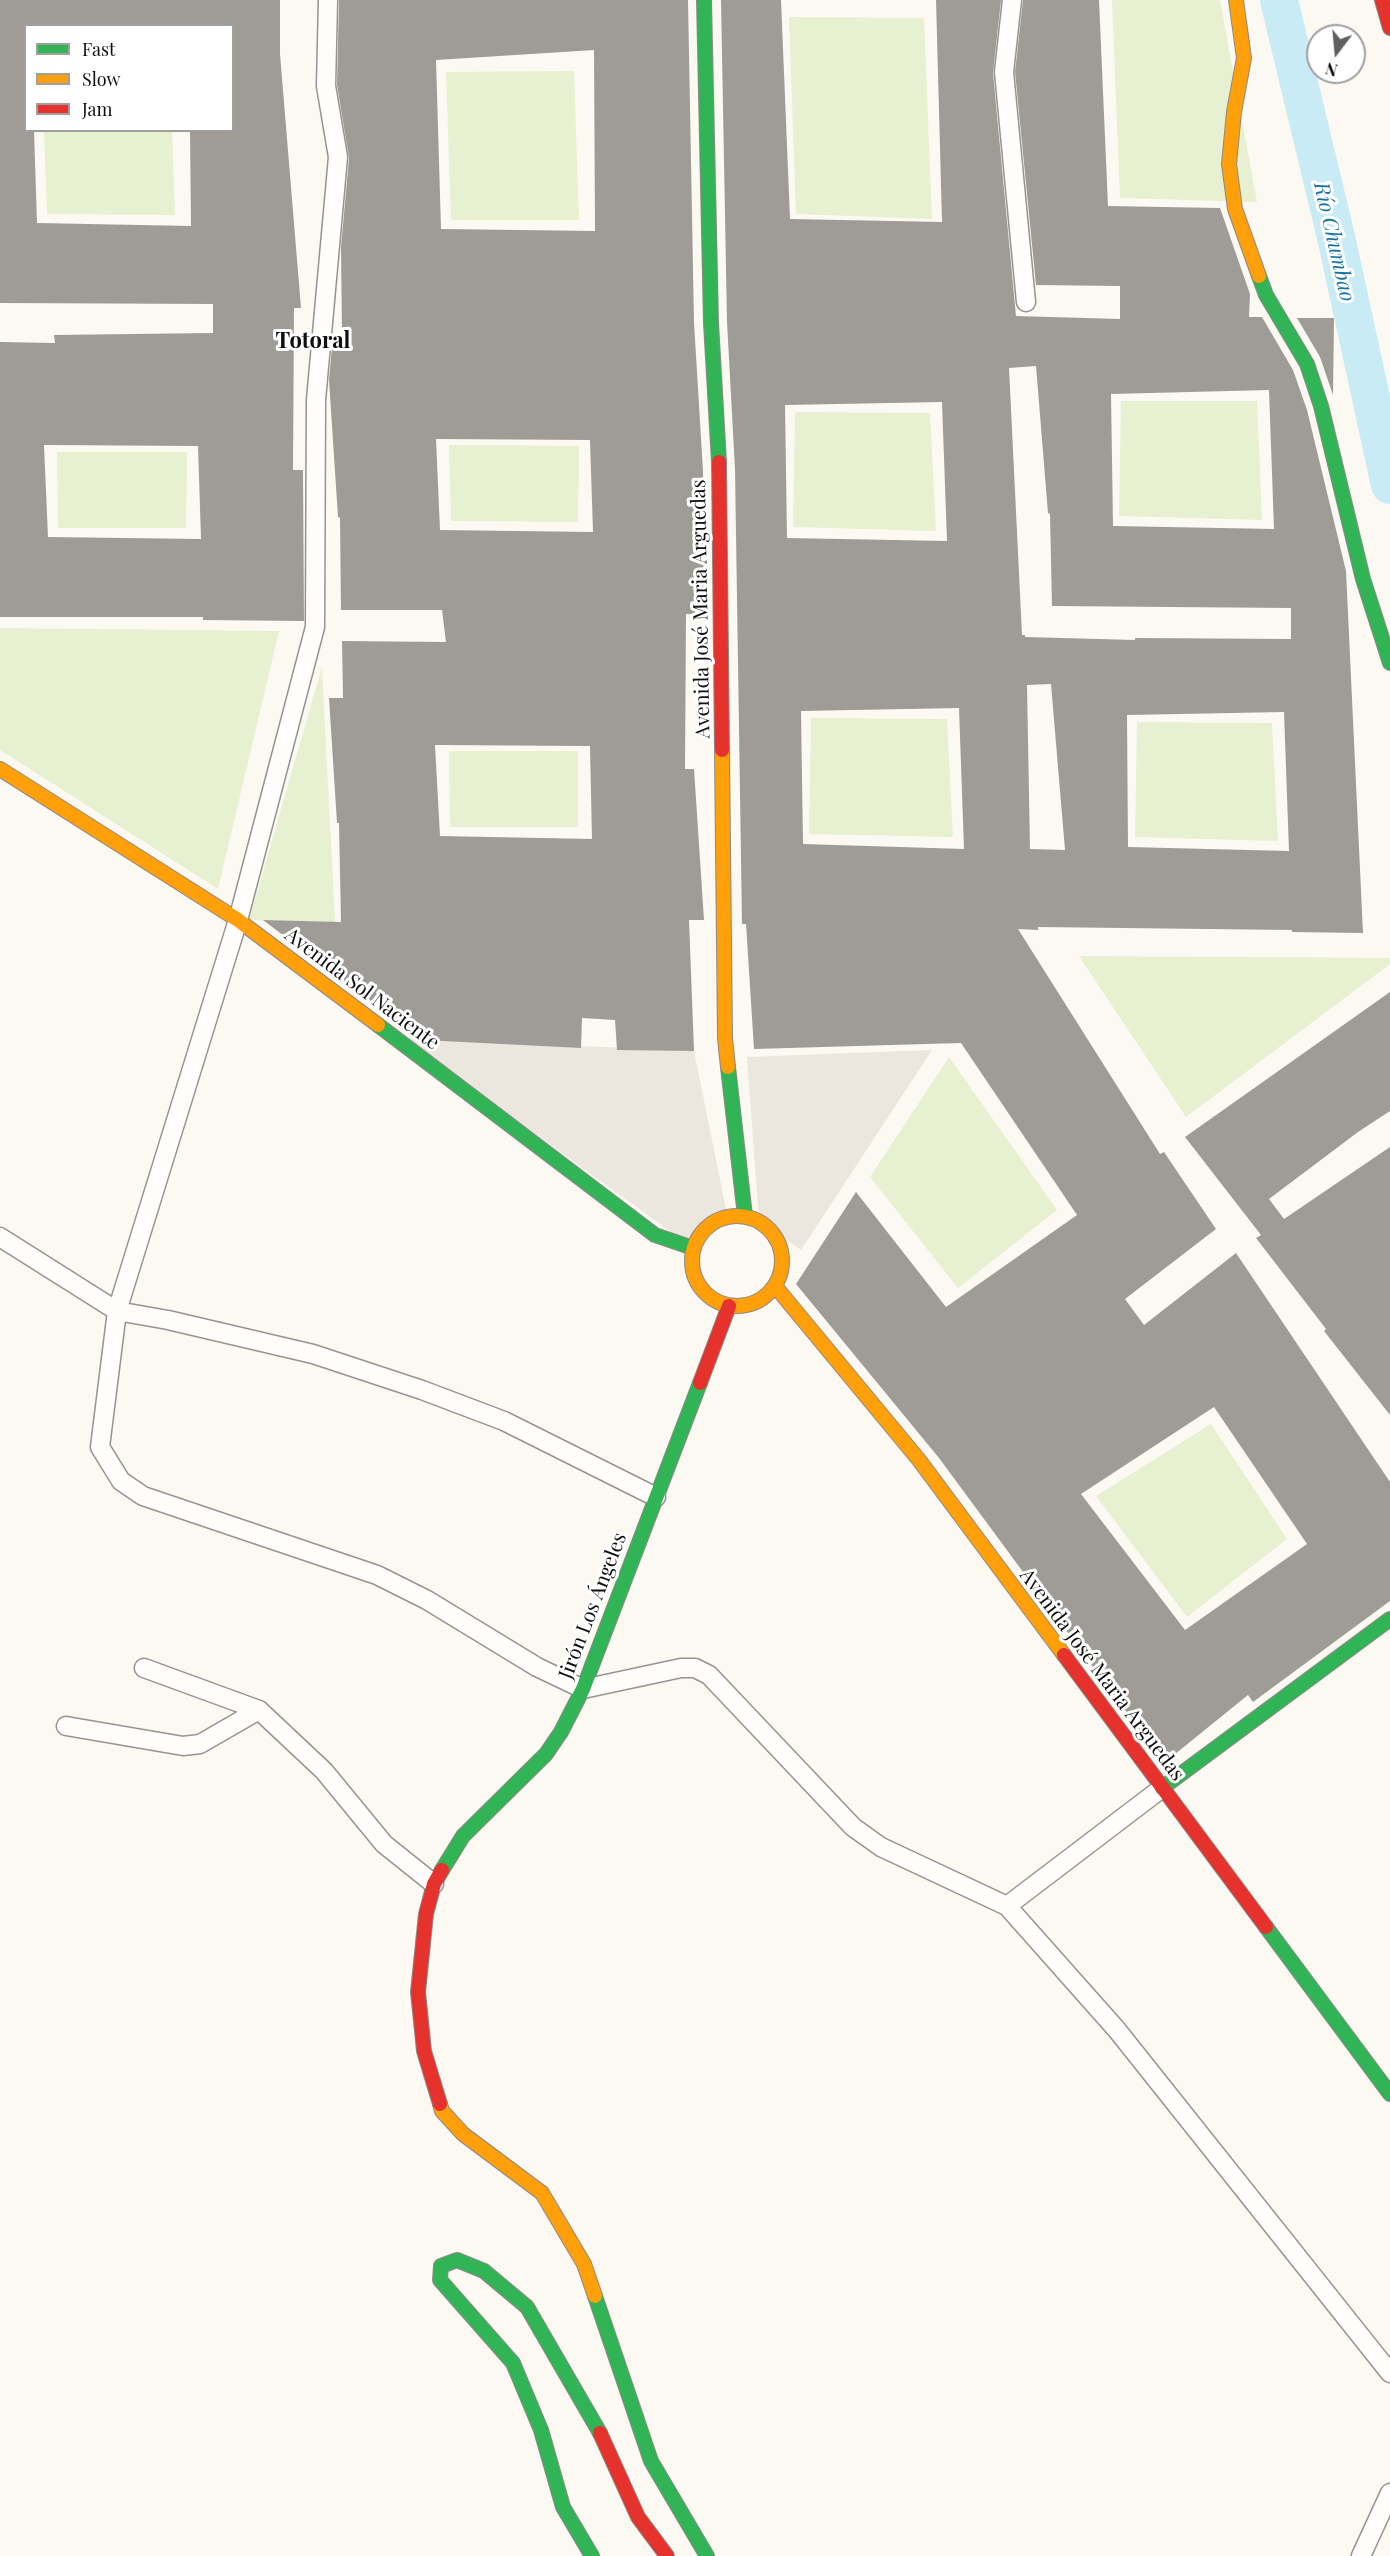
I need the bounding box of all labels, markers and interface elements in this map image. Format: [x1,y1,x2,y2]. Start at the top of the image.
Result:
legend [24,24,234,132]
north arrow [1306,24,1366,84]
text: Fast [82,37,115,61]
text: N [1323,58,1340,82]
text: Slow [82,67,120,91]
text: Jam [82,97,112,121]
water label: Río Chumbao [1308,180,1360,304]
district label: Totoral [276,328,350,354]
street label: Avenida José Maria Arguedas [687,479,715,739]
street label: Avenida Sol Naciente [280,923,444,1055]
street label: Jirón Los Ángeles [554,1529,632,1683]
street label: Avenida José Maria Arguedas [1014,1564,1190,1786]

